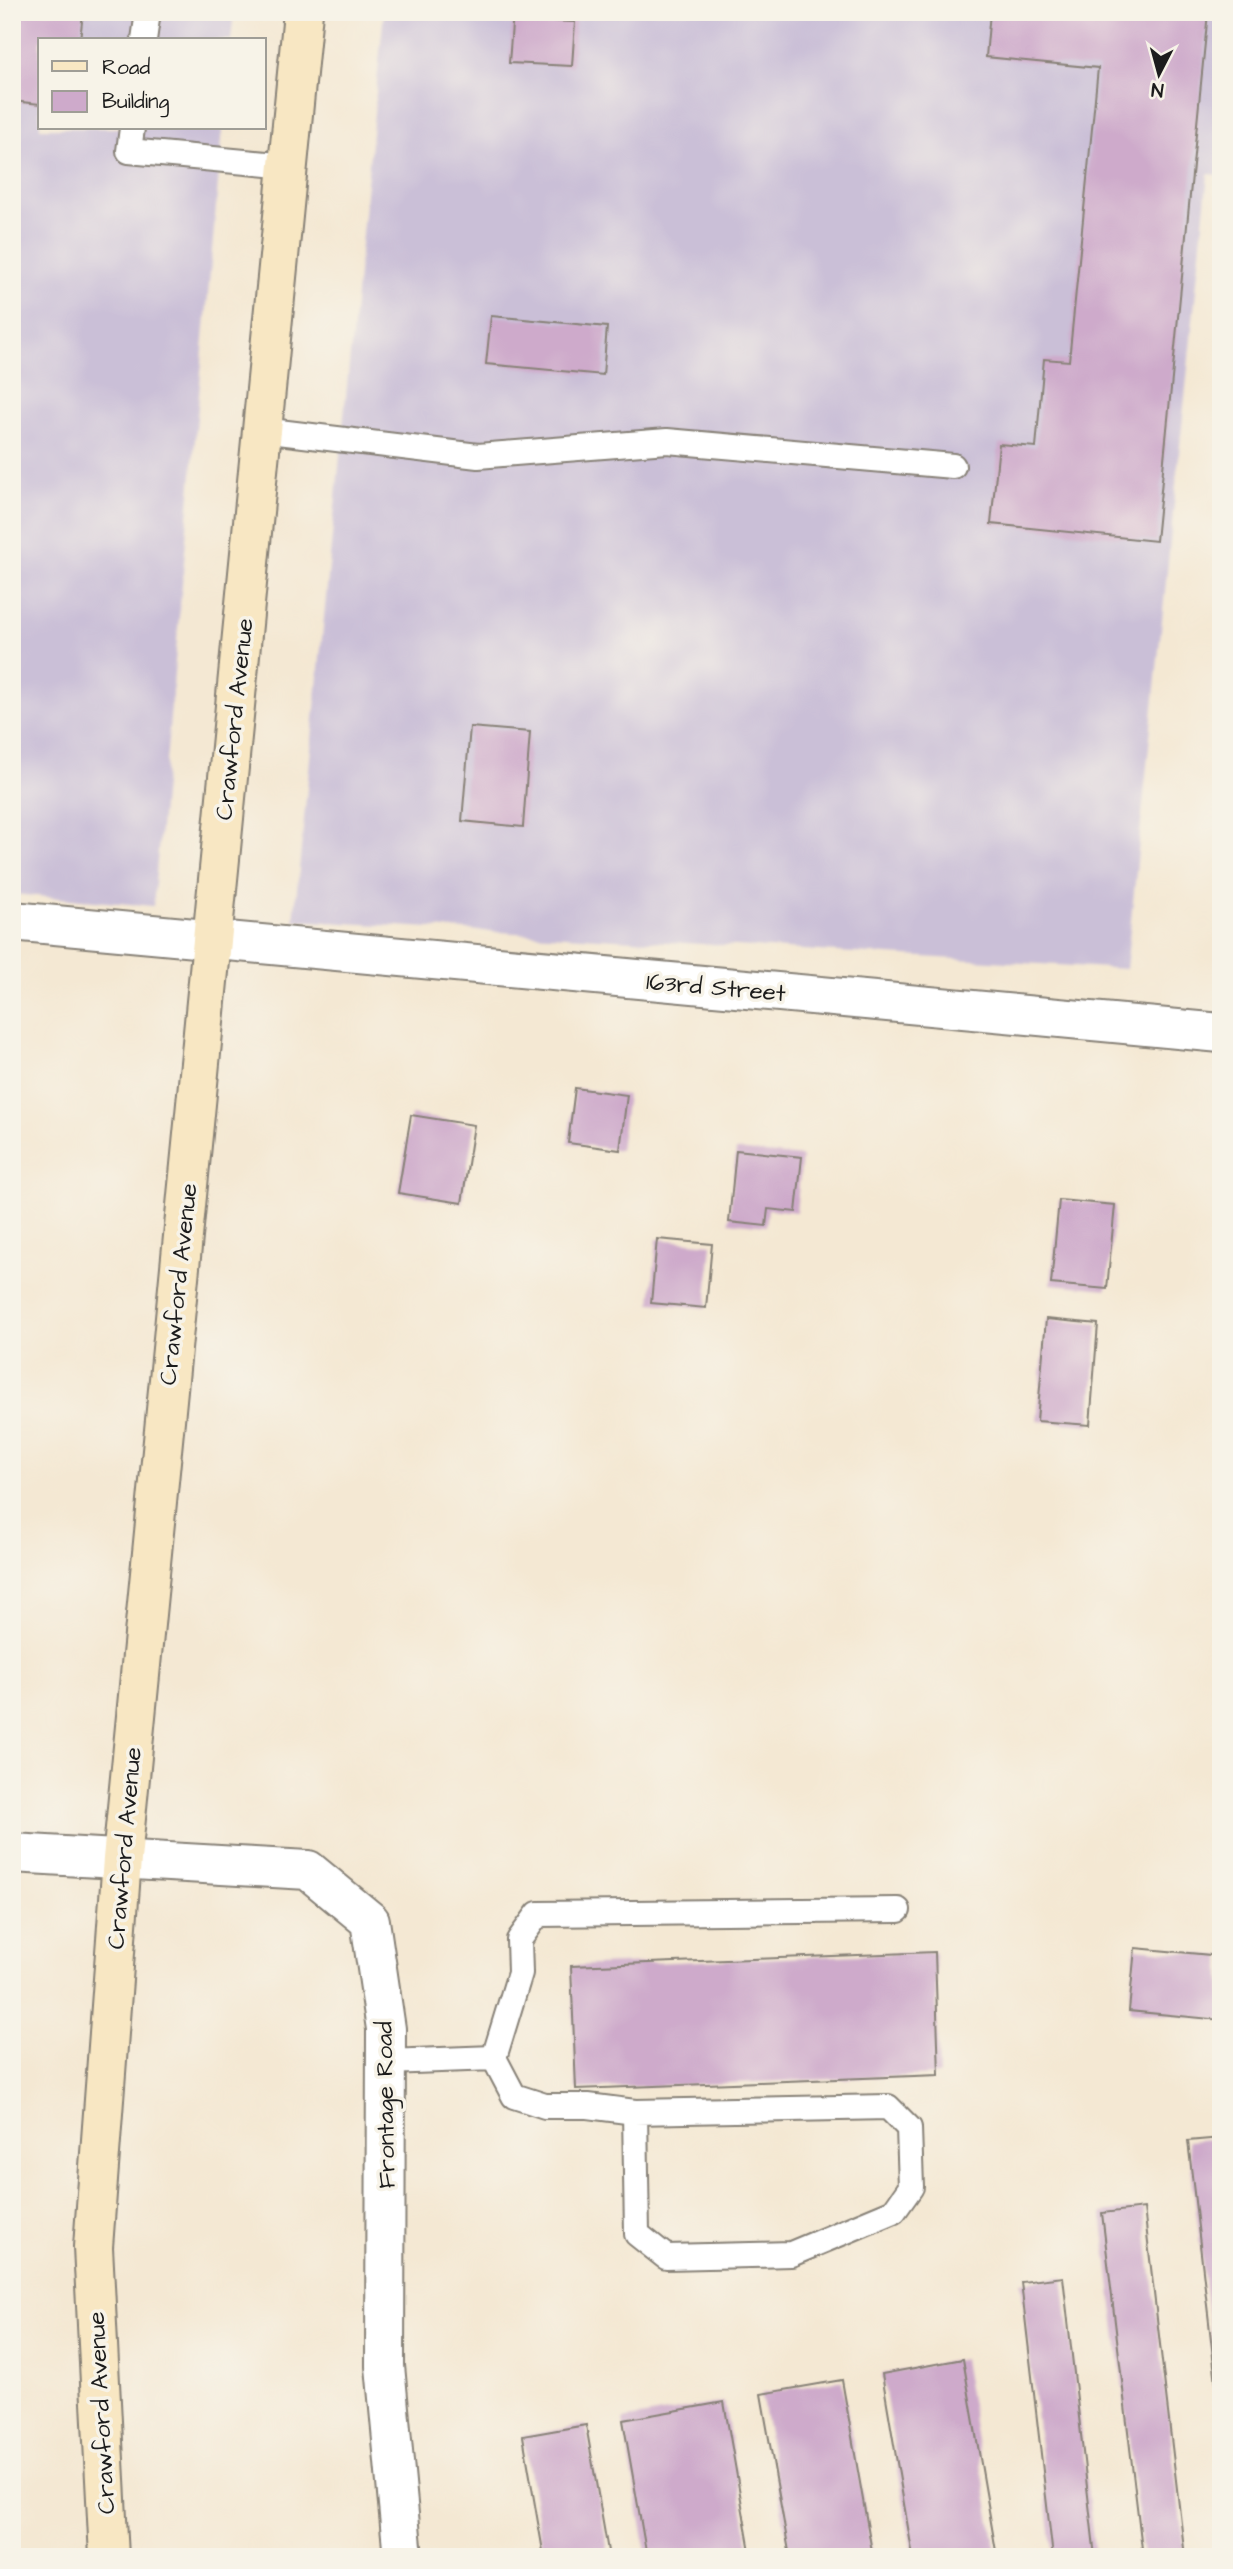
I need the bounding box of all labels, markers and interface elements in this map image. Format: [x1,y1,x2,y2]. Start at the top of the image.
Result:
legend [38,38,266,130]
north arrow [1124,38,1194,108]
text: Road [102,53,150,82]
text: N [1150,75,1165,103]
text: Building [102,87,170,118]
street label: Crawford Avenue [207,617,262,822]
street label: 163rd Street [645,965,787,1011]
street label: Crawford Avenue [151,1182,206,1387]
street label: Crawford Avenue [99,1746,151,1951]
street label: Frontage Road [368,2021,405,2189]
street label: Crawford Avenue [80,2311,124,2515]

